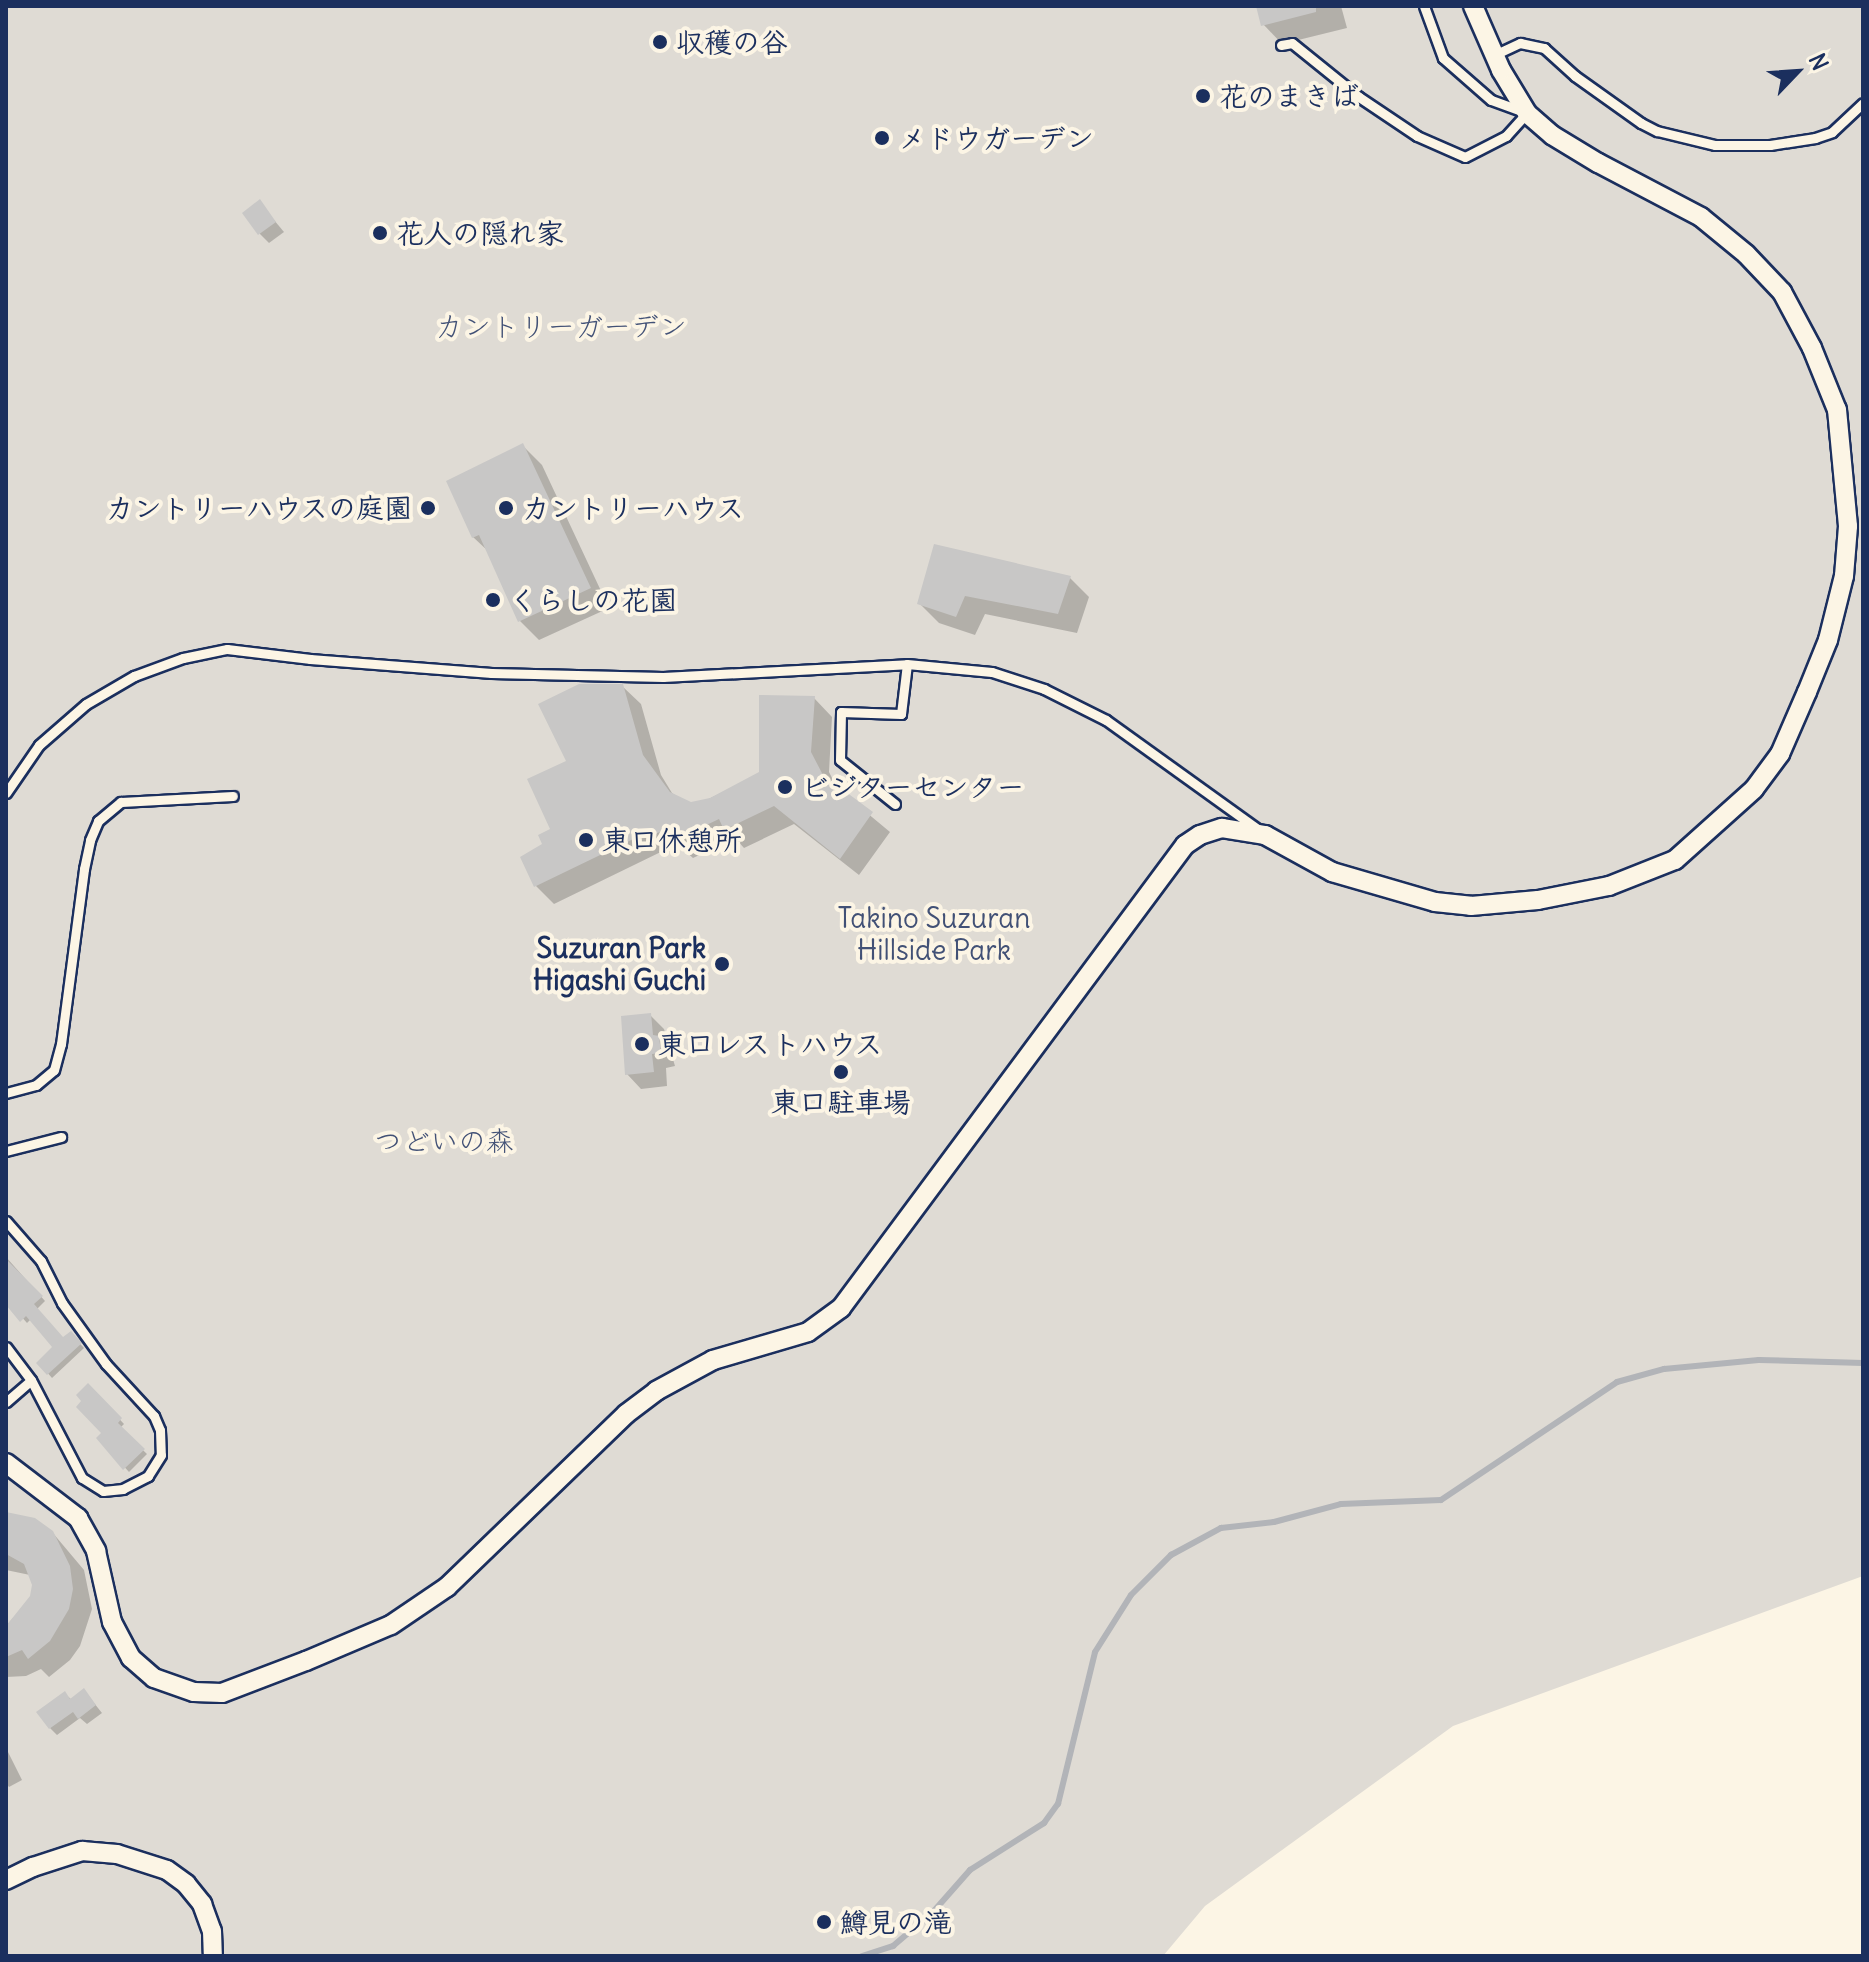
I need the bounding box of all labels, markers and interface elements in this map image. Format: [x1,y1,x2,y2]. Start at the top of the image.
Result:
place label: 収穫の谷 [676,25,788,59]
north arrow [1757,32,1837,112]
marker: 収穫の谷 [651,33,669,51]
text: N [1803,49,1835,75]
place label: 花のまきば [1219,79,1359,113]
marker: 花のまきば [1194,87,1212,105]
place label: メドウガーデン [898,121,1094,155]
marker: メドウガーデン [873,129,891,147]
place label: 花人の隠れ家 [396,216,564,250]
marker: 花人の隠れ家 [371,224,389,242]
park label: カントリーガーデン [435,309,687,343]
place label: カントリーハウスの庭園 [104,491,412,525]
place label: カントリーハウス [522,491,746,525]
marker: カントリーハウスの庭園 [419,499,437,517]
marker: カントリーハウス [497,499,515,517]
place label: くらしの花園 [509,583,677,617]
marker: くらしの花園 [484,591,502,609]
place label: ビジターセンター [801,770,1025,804]
marker: ビジターセンター [776,778,794,796]
place label: 東口休憩所 [602,823,742,857]
marker: 東口休憩所 [577,831,595,849]
park label: Takino Suzuran Hillside Park [838,901,1030,967]
place label: Suzuran Park Higashi Guchi [533,931,706,997]
marker: Suzuran Park Higashi Guchi [713,955,731,973]
place label: 東口レストハウス [658,1027,882,1061]
marker: 東口レストハウス [633,1035,651,1053]
marker: 東口駐車場 [832,1063,850,1081]
place label: 東口駐車場 [771,1085,911,1119]
park label: つどいの森 [374,1124,514,1158]
place label: 鱒見の滝 [840,1905,952,1939]
marker: 鱒見の滝 [815,1913,833,1931]

